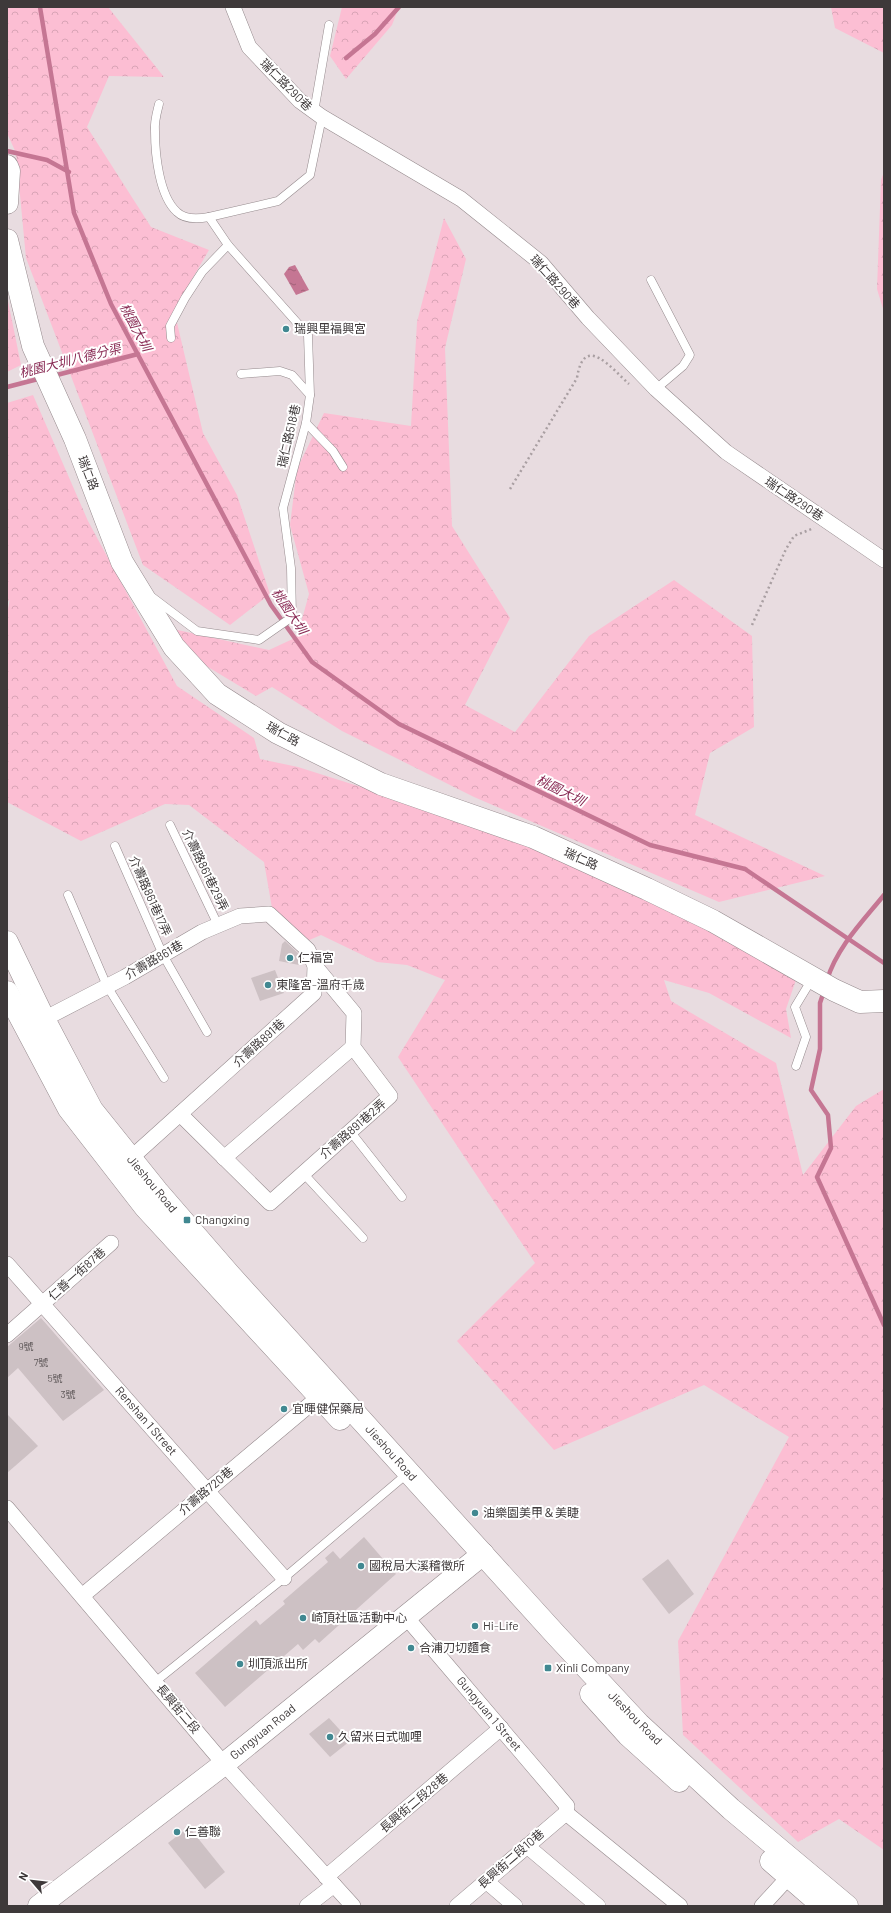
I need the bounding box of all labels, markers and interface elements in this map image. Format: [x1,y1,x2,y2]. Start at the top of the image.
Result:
street label: 瑞仁路290巷 [258,55,316,113]
street label: 瑞仁路290巷 [528,252,584,311]
water label: 桃園大圳 [117,300,156,355]
place label: 瑞興里福興宮 [294,321,366,335]
marker: 瑞興里福興宮 [281,324,291,334]
water label: 桃園大圳八德分渠 [18,339,124,380]
street label: 瑞仁路518巷 [274,403,302,469]
street label: 瑞仁路 [76,453,102,492]
street label: 瑞仁路290巷 [763,474,826,523]
water label: 桃園大圳 [269,585,312,639]
street label: 瑞仁路 [264,718,303,748]
water label: 桃園大圳 [534,771,590,809]
street label: 介壽路861巷29弄 [180,826,232,913]
street label: 瑞仁路 [562,844,601,872]
street label: 介壽路861巷17弄 [127,853,175,938]
street label: 介壽路861巷 [122,937,185,981]
place label: 仁福宮 [298,950,334,964]
marker: 仁福宮 [285,953,295,963]
place label: 東隆宮-溫府千歲 [276,977,365,991]
marker: 東隆宮-溫府千歲 [263,980,273,990]
street label: 介壽路891巷 [230,1015,287,1069]
street label: 介壽路891巷2弄 [316,1096,388,1161]
street label: Jieshou Road [125,1152,181,1215]
place label: Changxing [195,1212,249,1226]
marker: Changxing [182,1215,192,1225]
street label: 仁善一街87巷 [45,1244,108,1303]
house number: 9號 [18,1340,34,1352]
house number: 7號 [34,1356,48,1368]
house number: 5號 [47,1372,63,1384]
street label: Renshan 1 Street [113,1383,181,1458]
house number: 3號 [60,1388,76,1400]
place label: 宜暉健保藥局 [292,1401,364,1415]
marker: 宜暉健保藥局 [279,1404,289,1414]
street label: Jieshou Road [363,1422,420,1483]
street label: 介壽路720巷 [175,1463,235,1517]
place label: 油樂園美甲＆美睫 [483,1505,579,1519]
marker: 油樂園美甲＆美睫 [470,1508,480,1518]
place label: 國稅局大溪稽徵所 [369,1558,465,1572]
marker: 國稅局大溪稽徵所 [356,1561,366,1571]
place label: 崎頂社區活動中心 [311,1610,407,1624]
marker: 崎頂社區活動中心 [298,1613,308,1623]
place label: Hi-Life [483,1618,519,1632]
marker: Hi-Life [470,1621,480,1631]
place label: 合浦刀切麵食 [419,1640,491,1654]
marker: 合浦刀切麵食 [406,1643,416,1653]
place label: 圳頂派出所 [248,1656,308,1670]
marker: 圳頂派出所 [235,1659,245,1669]
place label: Xinli Company [556,1660,630,1674]
marker: Xinli Company [543,1663,553,1673]
street label: Gungyuan 1 Street [455,1673,525,1753]
street label: 長興街二段 [154,1681,203,1736]
street label: Jieshou Road [606,1687,666,1747]
street label: Gungyuan Road [227,1701,298,1762]
place label: 久留米日式咖哩 [338,1729,422,1743]
marker: 久留米日式咖哩 [325,1732,335,1742]
street label: 長興街二段28巷 [376,1770,450,1835]
place label: 仁善聯 [185,1824,221,1838]
street label: 長興街二段10巷 [474,1826,546,1891]
marker: 仁善聯 [172,1827,182,1837]
north arrow [12,1861,52,1901]
text: N [15,1870,30,1882]

